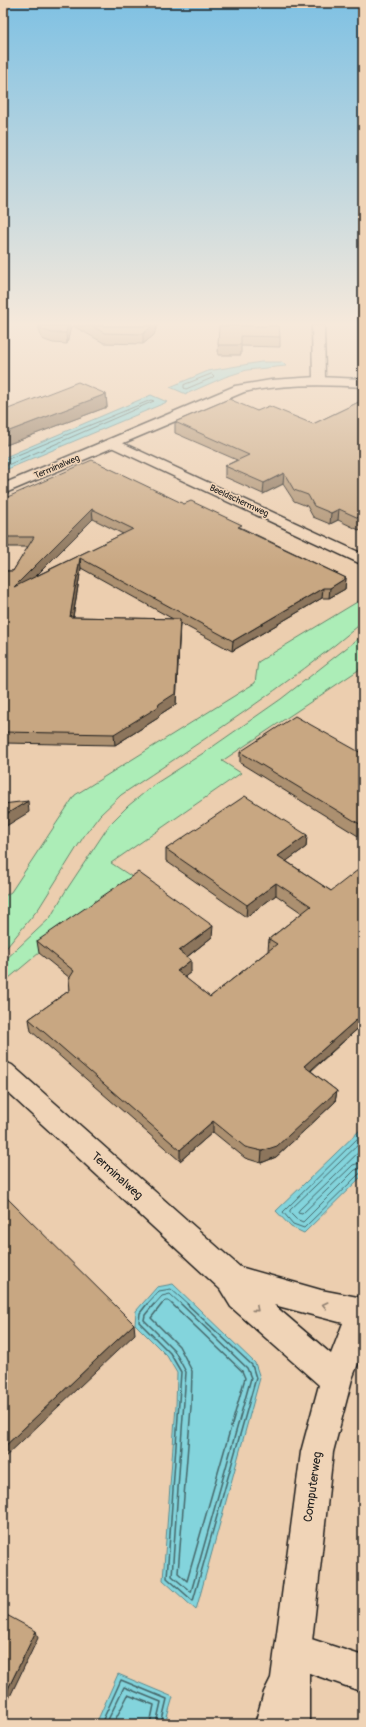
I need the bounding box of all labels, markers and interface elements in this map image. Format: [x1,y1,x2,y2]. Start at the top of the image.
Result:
street label: Terminalweg [33,452,82,481]
street label: Beeldschermweg [208,482,271,520]
street label: Terminalweg [88,1149,146,1203]
one-way arrow [322,1301,328,1309]
one-way arrow [251,1304,259,1311]
street label: Computerweg [301,1451,325,1523]

